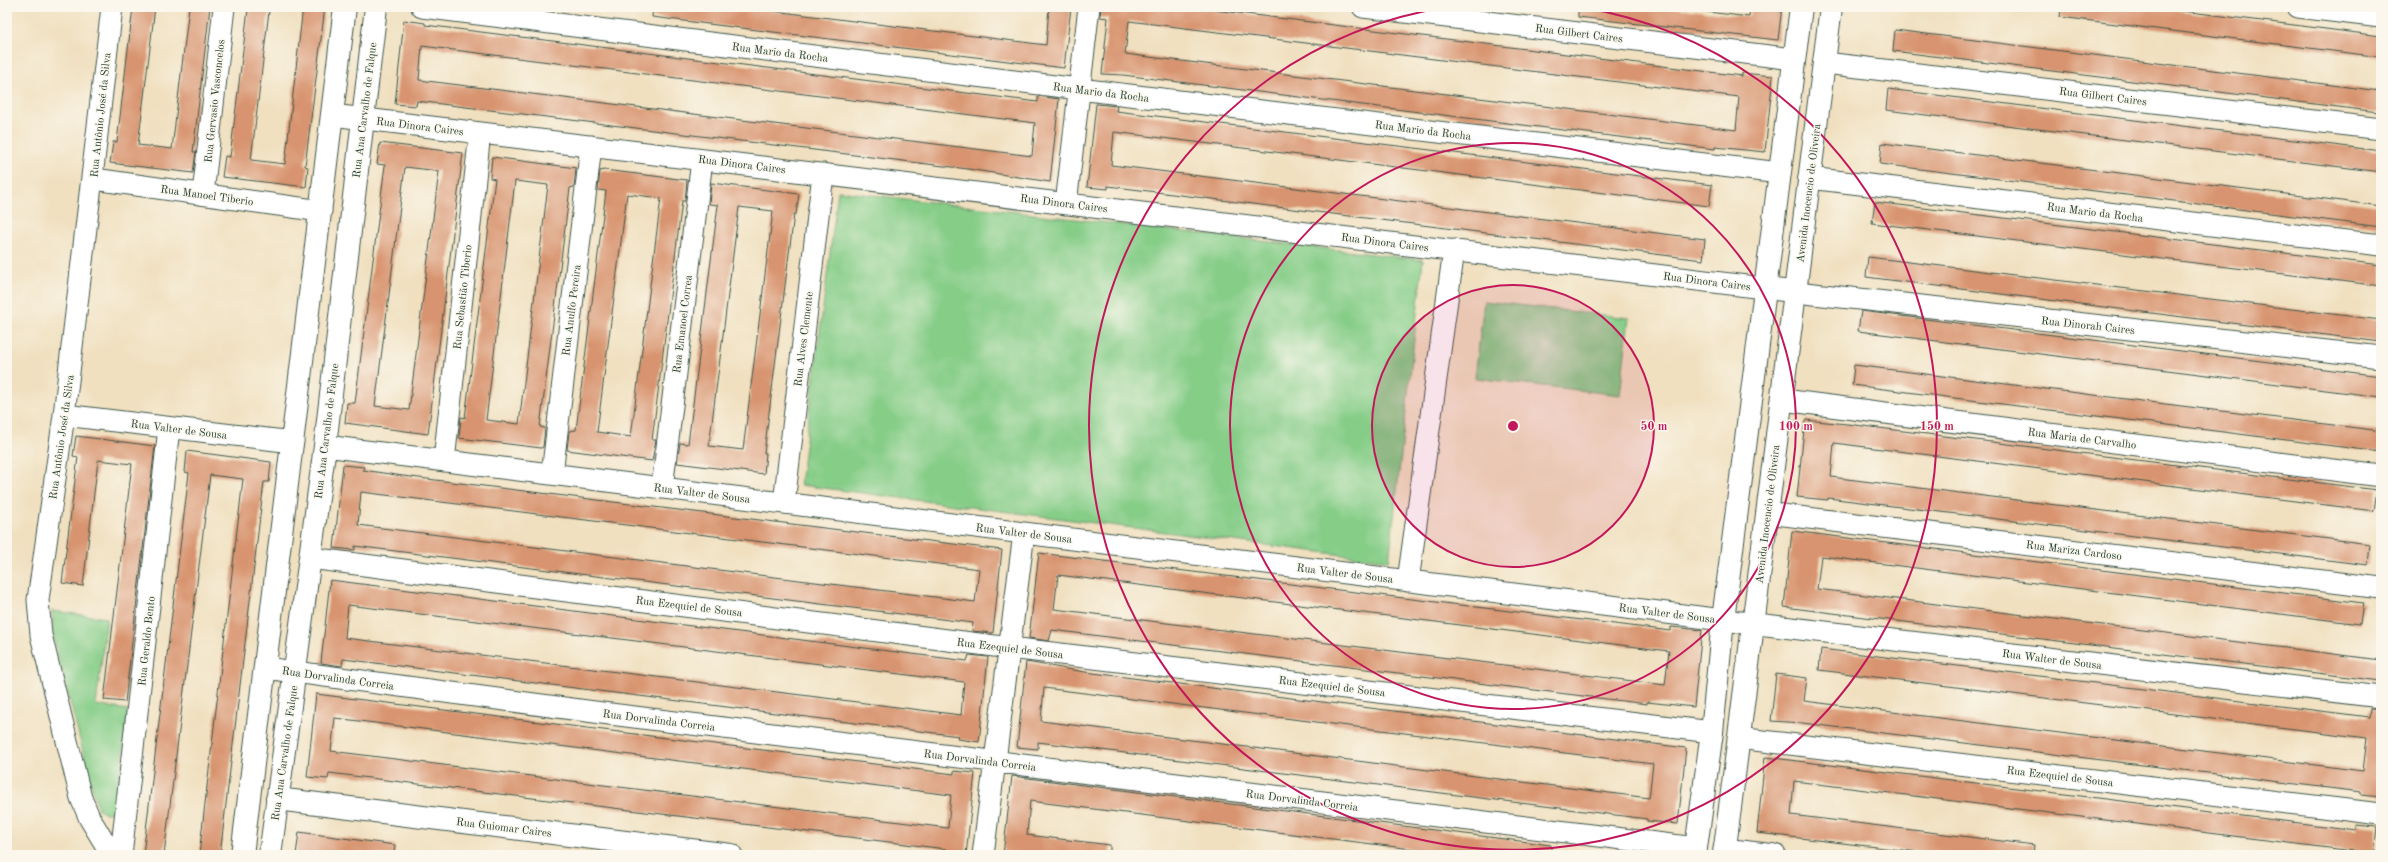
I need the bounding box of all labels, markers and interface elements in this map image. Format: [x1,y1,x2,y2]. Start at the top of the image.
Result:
street label: Rua Gilbert Caires [1534,24,1624,45]
street label: Rua Gervasio Vasconcelos [204,39,227,163]
street label: Rua Ana Carvalho de Falque [352,42,379,179]
street label: Rua Mario da Rocha [731,42,829,65]
street label: Rua Antônio José da Silva [89,52,114,178]
street label: Rua Mario da Rocha [1052,82,1150,105]
street label: Rua Gilbert Caires [2058,87,2148,108]
street label: Rua Dinora Caires [375,117,465,138]
street label: Rua Mario da Rocha [1374,120,1472,143]
street label: Avenida Inocencio de Oliveira [1796,123,1824,263]
street label: Rua Dinora Caires [697,155,787,176]
street label: Rua Manoel Tiberio [160,185,254,208]
street label: Rua Dinora Caires [1019,194,1109,215]
street label: Rua Mario da Rocha [2046,202,2144,225]
street label: Rua Dinora Caires [1340,233,1430,254]
street label: Rua Sebastião Tiberio [453,244,474,350]
street label: Rua Anulfo Pereira [561,263,584,357]
street label: Rua Dinora Caires [1662,272,1752,293]
street label: Rua Emanoel Correa [672,274,695,374]
street label: Rua Alves Clemente [793,291,816,387]
street label: Rua Dinorah Caires [2040,316,2136,337]
street label: Rua Ana Carvalho de Falque [314,363,341,500]
street label: Rua Antônio José da Silva [48,374,77,500]
street label: Rua Valter de Sousa [130,419,228,442]
centre of rings [1506,419,1520,433]
text: 50 m [1641,420,1668,433]
text: 150 m [1920,420,1954,433]
text: 100 m [1779,421,1813,433]
street label: Rua Maria de Carvalho [2027,427,2137,452]
street label: Avenida Inocencio de Oliveira [1755,444,1783,584]
street label: Rua Valter de Sousa [653,483,751,506]
street label: Rua Valter de Sousa [975,523,1073,546]
street label: Rua Mariza Cardoso [2025,540,2122,563]
street label: Rua Valter de Sousa [1296,563,1394,586]
street label: Rua Ezequiel de Sousa [635,595,743,620]
street label: Rua Geraldo Bento [137,596,158,687]
street label: Rua Valter de Sousa [1618,603,1716,626]
street label: Rua Ezequiel de Sousa [956,637,1064,662]
street label: Rua Walter de Sousa [2001,649,2103,672]
street label: Rua Dorvalinda Correia [281,666,395,693]
street label: Rua Ezequiel de Sousa [1278,675,1386,700]
street label: Rua Ana Carvalho de Falque [271,685,300,821]
street label: Rua Dorvalinda Correia [602,709,716,734]
street label: Rua Dorvalinda Correia [923,749,1037,774]
street label: Rua Ezequiel de Sousa [2006,765,2114,790]
street label: Rua Dorvalinda Correia [1245,789,1359,814]
street label: Rua Guiomar Caires [455,817,553,840]

